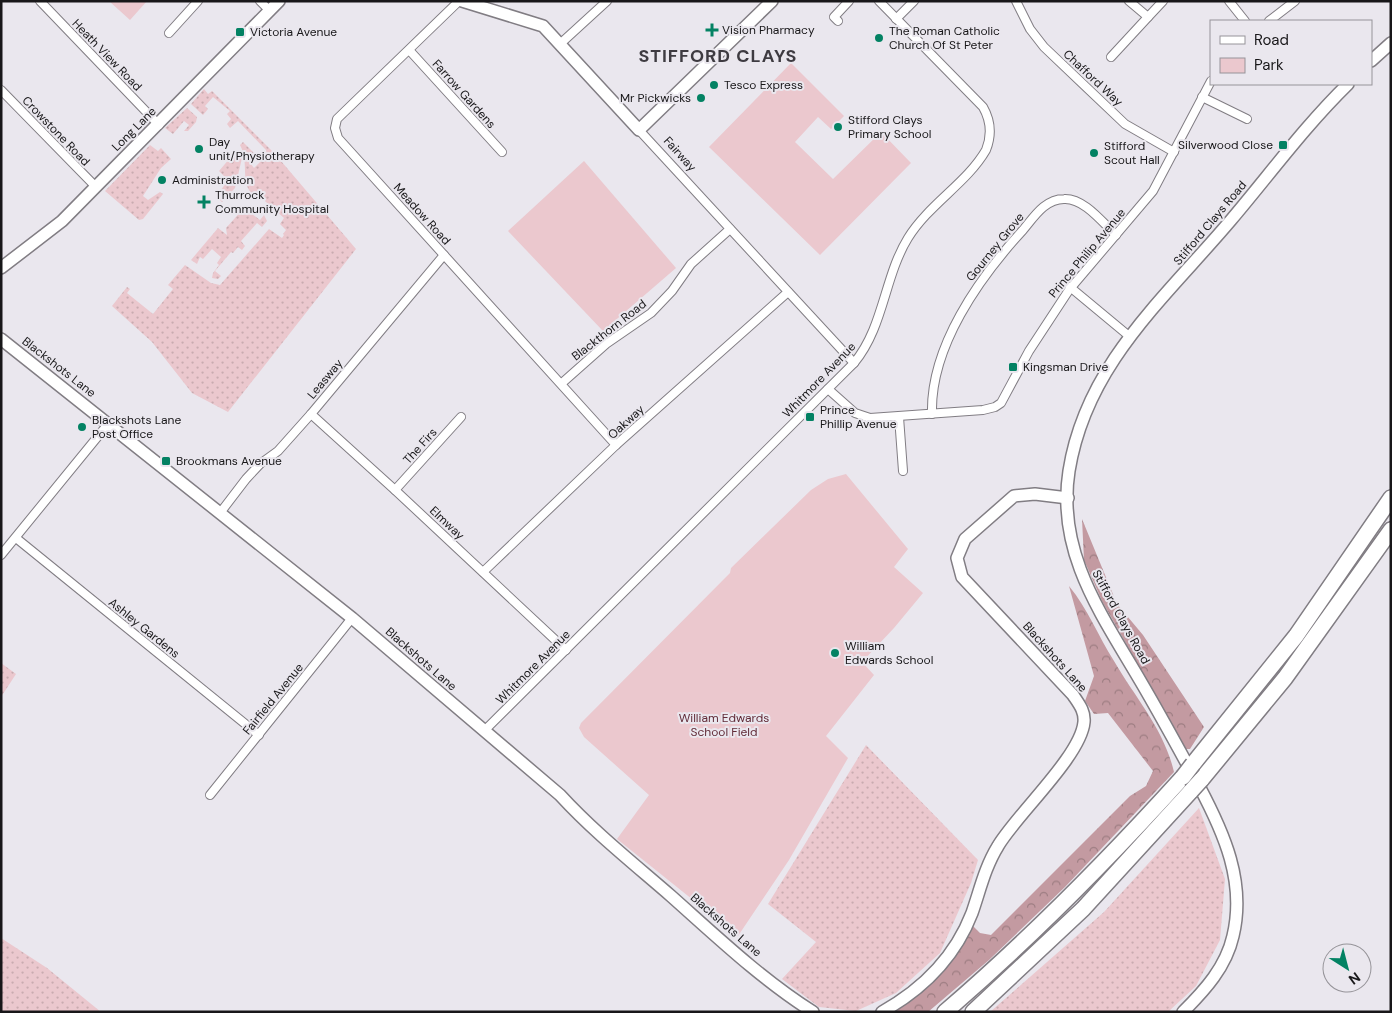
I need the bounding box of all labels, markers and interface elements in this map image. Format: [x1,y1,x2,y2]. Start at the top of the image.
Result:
street label: Heath View Road [69,16,145,94]
legend [1210,20,1372,85]
place label: Vision Pharmacy [722,22,815,38]
place label: The Roman Catholic Church Of St Peter [889,23,1000,53]
place label: Victoria Avenue [250,24,337,40]
marker: Vision Pharmacy [706,24,718,36]
marker: Victoria Avenue [234,26,246,38]
text: Road [1254,30,1289,50]
marker: The Roman Catholic Church Of St Peter [873,32,885,44]
district label: STIFFORD CLAYS [638,44,798,68]
street label: Chafford Way [1060,46,1127,110]
text: Park [1254,55,1284,75]
street label: Farrow Gardens [429,56,499,132]
place label: Tesco Express [724,77,803,93]
marker: Tesco Express [708,79,720,91]
place label: Mr Pickwicks [620,90,691,106]
marker: Mr Pickwicks [695,92,707,104]
street label: Crowstone Road [19,93,93,169]
street label: Long Lane [108,103,160,155]
place label: Stifford Clays Primary School [848,112,931,142]
marker: Stifford Clays Primary School [832,121,844,133]
street label: Fairway [660,133,700,175]
place label: Day unit/Physiotherapy [209,134,315,164]
place label: Silverwood Close [1178,137,1273,153]
place label: Stifford Scout Hall [1104,138,1160,168]
marker: Silverwood Close [1277,139,1289,151]
marker: Day unit/Physiotherapy [193,143,205,155]
marker: Stifford Scout Hall [1088,147,1100,159]
place label: Administration [172,172,253,188]
marker: Administration [156,174,168,186]
street label: Stifford Clays Road [1170,177,1250,269]
street label: Meadow Road [390,180,454,248]
place label: Thurrock Community Hospital [215,187,329,217]
marker: Thurrock Community Hospital [197,195,211,209]
street label: Prince Philip Avenue [1045,205,1129,301]
street label: Gourney Grove [962,209,1028,285]
street label: Blackthorn Road [568,296,650,364]
street label: Blackshots Lane [19,333,99,401]
street label: Whitmore Avenue [779,339,859,421]
street label: Leasway [304,356,346,402]
place label: Kingsman Drive [1023,359,1108,375]
marker: Kingsman Drive [1007,361,1019,373]
street label: Oakway [604,401,648,443]
place label: Prince Phillip Avenue [820,402,897,432]
marker: Prince Phillip Avenue [804,411,816,423]
place label: Blackshots Lane Post Office [92,412,181,442]
marker: Blackshots Lane Post Office [76,421,88,433]
street label: The Firs [400,425,440,467]
place label: Brookmans Avenue [176,453,282,469]
marker: Brookmans Avenue [160,455,172,467]
street label: Elmway [426,503,468,543]
street label: Stifford Clays Road [1088,567,1154,667]
street label: Ashley Gardens [105,594,183,662]
street label: Blackshots Lane [1019,618,1091,696]
street label: Blackshots Lane [382,624,460,694]
street label: Whitmore Avenue [492,626,574,708]
place label: William Edwards School [845,638,933,668]
marker: William Edwards School [829,647,841,659]
street label: Fairfield Avenue [239,660,307,738]
park label: William Edwards School Field [679,710,769,740]
street label: Blackshots Lane [687,890,765,960]
north arrow [1322,943,1372,993]
text: N [1345,968,1364,989]

